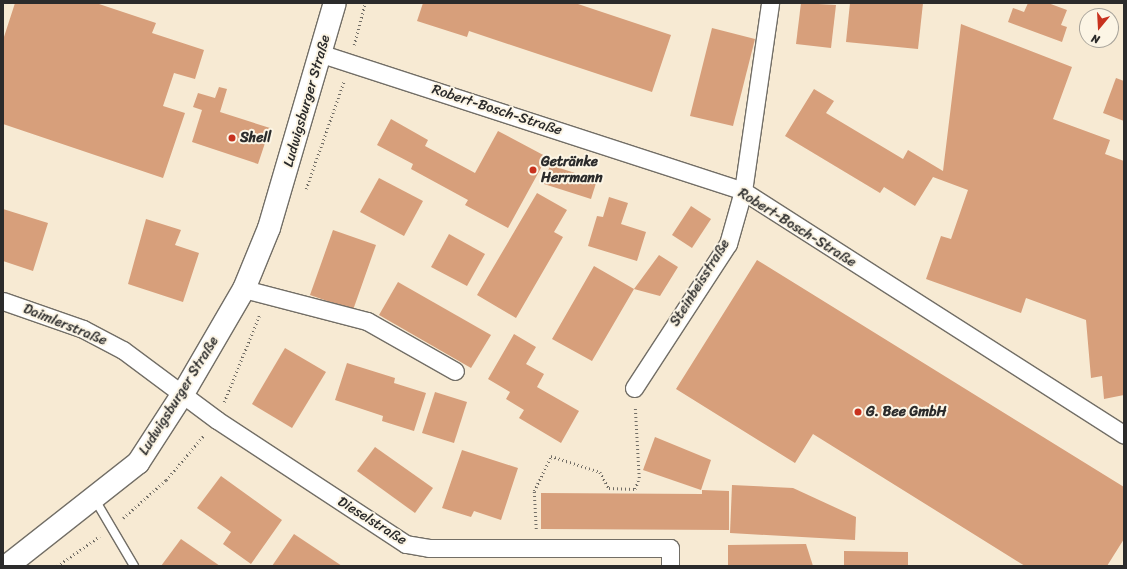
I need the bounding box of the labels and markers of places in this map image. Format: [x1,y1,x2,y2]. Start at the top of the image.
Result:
place label: Shell [240,130,271,146]
marker: Shell [227,133,237,143]
place label: Getränke Herrmann [541,154,602,186]
marker: Getränke Herrmann [528,165,538,175]
place label: G. Bee GmbH [866,404,946,420]
marker: G. Bee GmbH [853,407,863,417]

